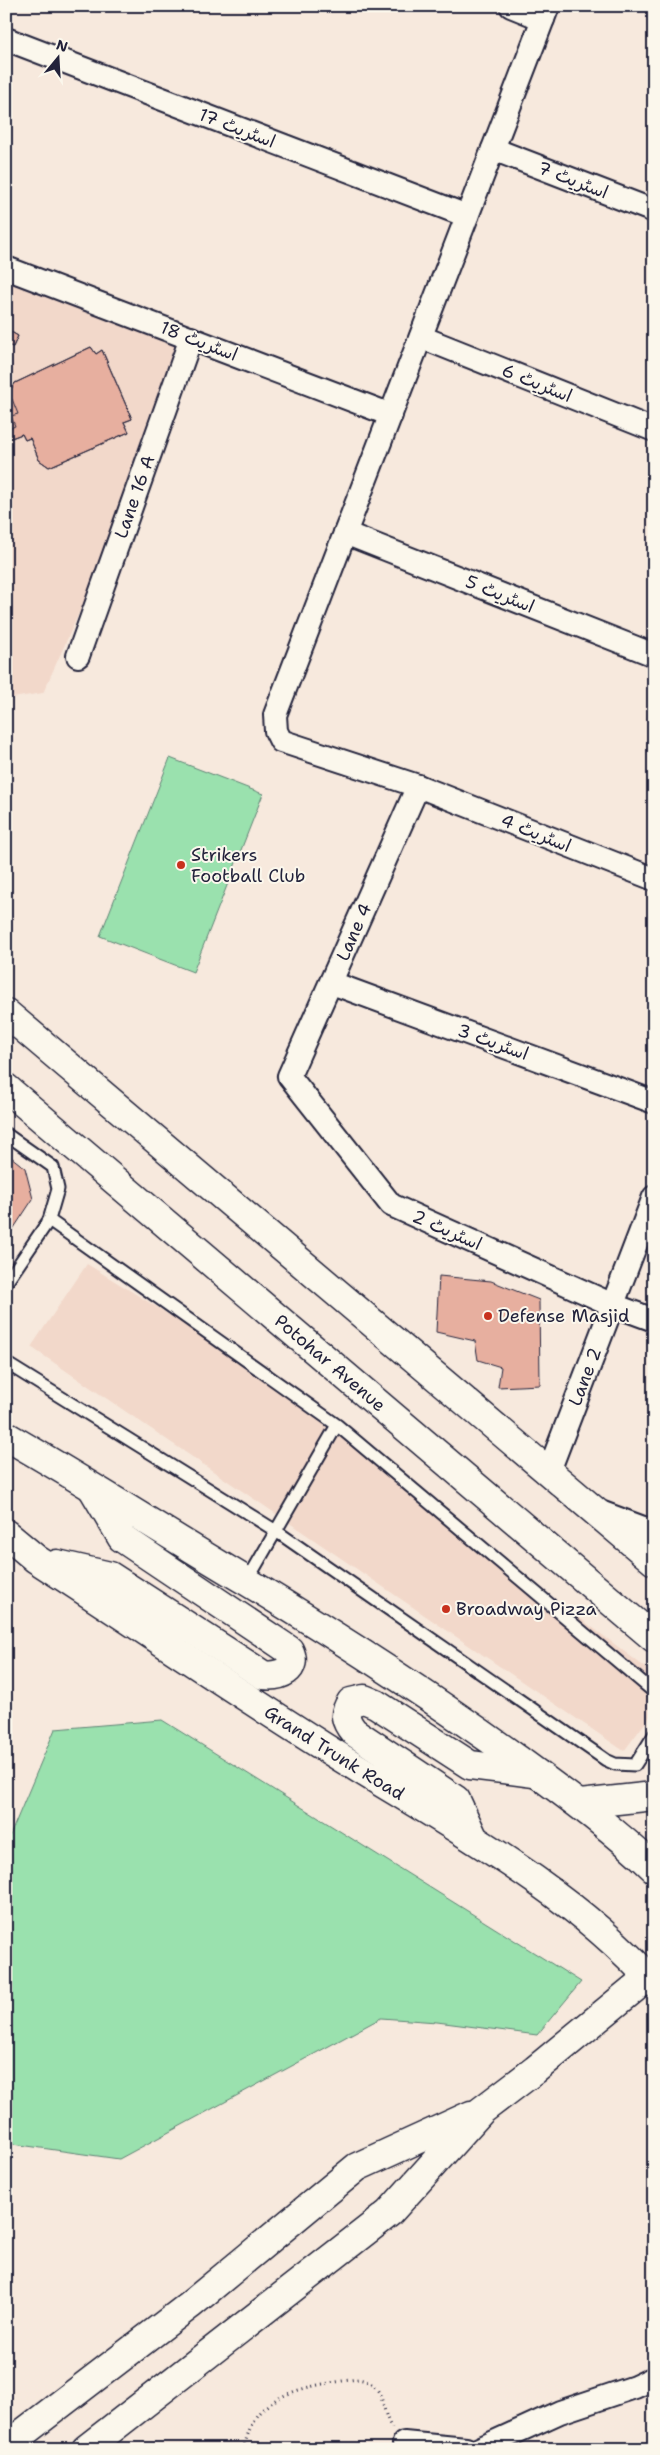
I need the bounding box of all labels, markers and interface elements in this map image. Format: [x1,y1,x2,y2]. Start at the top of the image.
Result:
north arrow [32,32,82,82]
text: N [54,35,70,56]
street label: اسٹریٹ 17 [195,102,279,154]
street label: اسٹریٹ 7 [534,156,612,204]
street label: اسٹریٹ 18 [157,315,241,367]
street label: اسٹریٹ 6 [498,358,576,408]
street label: Lane 16 A [109,452,160,542]
street label: اسٹریٹ 5 [462,569,538,619]
street label: اسٹریٹ 4 [497,808,575,858]
place label: Strikers Football Club [191,843,305,888]
marker: Strikers Football Club [175,859,187,871]
street label: Lane 4 [331,899,377,965]
street label: اسٹریٹ 3 [454,1018,532,1066]
street label: اسٹریٹ 2 [408,1204,486,1256]
place label: Defense Masjid [498,1304,629,1328]
street label: Potohar Avenue [269,1309,391,1417]
marker: Defense Masjid [482,1310,494,1322]
street label: Lane 2 [563,1344,607,1409]
place label: Broadway Pizza [456,1597,597,1621]
marker: Broadway Pizza [440,1603,452,1615]
street label: Grand Trunk Road [260,1700,409,1806]

